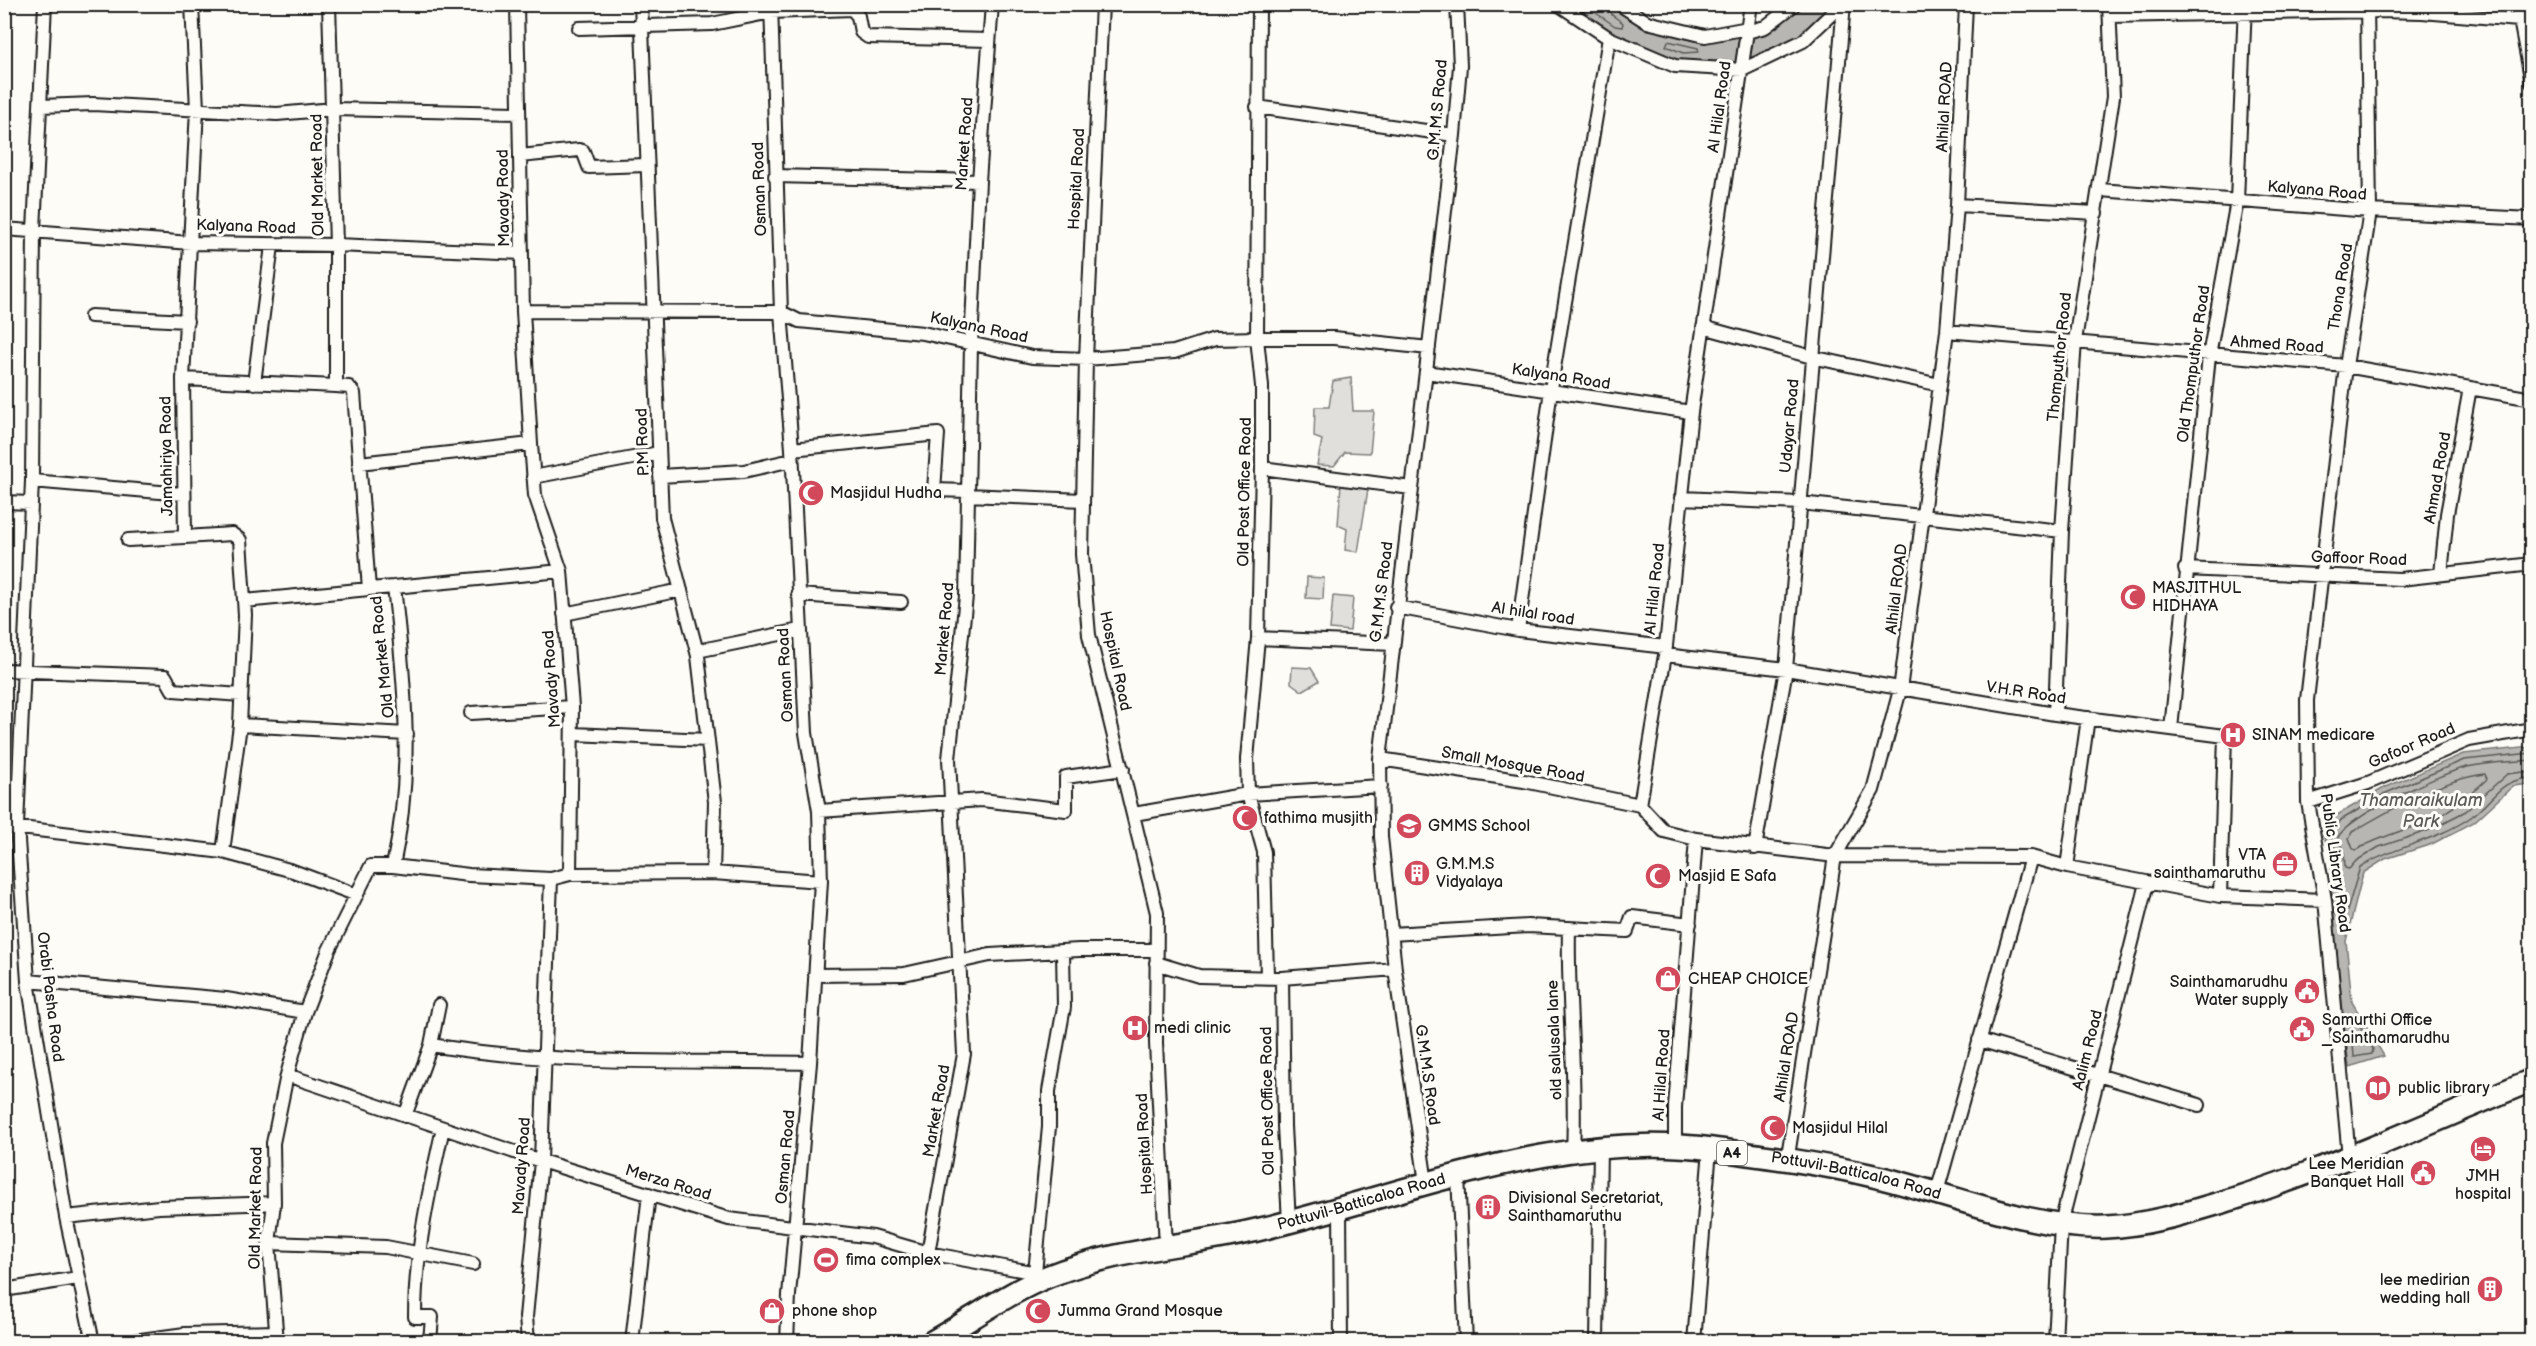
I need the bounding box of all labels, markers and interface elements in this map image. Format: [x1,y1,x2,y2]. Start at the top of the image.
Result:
street label: G.M.M.S Road [1424,59,1452,161]
street label: Al Hilal Road [1704,60,1736,154]
street label: Alhilal ROAD [1933,61,1957,153]
street label: Market Road [952,97,978,191]
street label: Old Market Road [307,113,329,237]
street label: Hospital Road [1065,128,1089,230]
street label: Osman Road [749,141,771,237]
street label: Mavady Road [494,149,514,247]
street label: Kalyana Road [2267,177,2367,205]
street label: Kalyana Road [196,216,296,238]
street label: Thona Road [2325,242,2357,332]
street label: Old Thomputhor Road [2174,284,2214,444]
street label: Thomputhor Road [2044,291,2076,423]
street label: Kalyana Road [928,308,1030,348]
street label: Ahmed Road [2230,332,2324,358]
street label: Kalyana Road [1510,360,1612,394]
street label: Udayar Road [1776,378,1804,474]
street label: Jamahiriya Road [156,396,178,516]
street label: P.M Road [632,408,654,476]
street label: Old Post Office Road [1234,417,1256,567]
street label: Ahmad Road [2421,431,2455,525]
mosque icon: Masjidul Hudha [796,478,826,508]
place label: Masjidul Hudha [830,484,942,503]
street label: G.M.M.S Road [1366,540,1398,644]
street label: Al Hilal Road [1641,542,1669,636]
street label: Alhilal ROAD [1882,543,1912,635]
street label: Gaffoor Road [2311,548,2407,570]
place label: MASJITHUL HIDHAYA [2152,579,2242,616]
street label: Market Road [931,582,959,676]
mosque icon: MASJITHUL HIDHAYA [2118,582,2148,612]
street label: Old Market Road [367,595,399,719]
street label: Al hilal road [1490,598,1576,630]
street label: Hospital Road [1095,609,1135,713]
street label: Osman Road [774,627,798,723]
street label: Mavady Road [539,630,565,728]
street label: V.H.R Road [1985,677,2067,709]
street label: Gafoor Road [2366,719,2458,773]
hospital icon: SINAM medicare [2218,720,2248,750]
place label: SINAM medicare [2252,726,2375,745]
street label: Small Mosque Road [1440,743,1586,787]
water label: Thamaraikulam Park [2359,790,2483,832]
street label: Public Library Road [2316,792,2354,934]
mosque icon: fathima musjith [1230,803,1260,833]
place label: fathima musjith [1264,809,1373,828]
school or university icon: GMMS School [1394,811,1424,841]
place label: GMMS School [1428,817,1530,836]
place label: VTA sainthamaruthu [2154,846,2266,883]
office icon: VTA sainthamaruthu [2270,849,2300,879]
place label: G.M.M.S Vidyalaya [1436,855,1503,892]
building icon: G.M.M.S Vidyalaya [1402,858,1432,888]
mosque icon: Masjid E Safa [1643,861,1673,891]
place label: Masjid E Safa [1678,867,1777,886]
street label: Orabi Pasha Road [33,931,67,1063]
shop icon: CHEAP CHOICE [1653,964,1683,994]
place label: CHEAP CHOICE [1688,970,1808,989]
place label: Sainthamarudhu Water supply [2170,973,2289,1010]
public building icon: Sainthamarudhu Water supply [2292,976,2322,1006]
street label: old salusala lane [1543,979,1567,1100]
street label: Aalim Road [2069,1008,2107,1092]
street label: Alhilal ROAD [1771,1011,1803,1103]
place label: Samurthi Office _Sainthamarudhu [2321,1011,2450,1048]
hospital icon: medi clinic [1120,1013,1150,1043]
public building icon: Samurthi Office _Sainthamarudhu [2287,1014,2317,1044]
place label: medi clinic [1154,1019,1231,1038]
street label: G.M.M.S Road [1411,1023,1443,1127]
street label: Old Post Office Road [1257,1026,1279,1176]
street label: Al Hilal Road [1649,1028,1675,1122]
street label: Market Road [920,1063,954,1159]
library icon: public library [2363,1073,2393,1103]
place label: public library [2398,1079,2491,1098]
street label: Hospital Road [1133,1093,1157,1195]
street label: Osman Road [772,1109,800,1205]
mosque icon: Masjidul Hilal [1758,1113,1788,1143]
street label: Mavady Road [509,1117,535,1215]
place label: Masjidul Hilal [1792,1119,1888,1138]
hotel icon: JMH hospital [2468,1134,2498,1164]
road number: A4 [1717,1141,1747,1165]
street label: Old Market Road [245,1146,267,1270]
street label: Pottuvil-Batticaloa Road [1770,1148,1943,1204]
place label: Lee Meridian Banquet Hall [2308,1155,2404,1192]
public building icon: Lee Meridian Banquet Hall [2408,1158,2438,1188]
street label: Merza Road [623,1161,713,1205]
place label: JMH hospital [2455,1167,2511,1204]
street label: Pottuvil-Batticaloa Road [1275,1169,1448,1234]
place label: Divisional Secretariat, Sainthamaruthu [1508,1189,1663,1226]
building icon: Divisional Secretariat, Sainthamaruthu [1473,1192,1503,1222]
sports icon: fima complex [811,1245,841,1275]
place label: fima complex [846,1251,941,1270]
place label: lee medirian wedding hall [2380,1271,2470,1308]
building icon: lee medirian wedding hall [2475,1274,2505,1304]
shop icon: phone shop [757,1296,787,1326]
mosque icon: Jumma Grand Mosque [1023,1296,1053,1326]
place label: phone shop [792,1302,877,1321]
place label: Jumma Grand Mosque [1058,1302,1223,1321]

